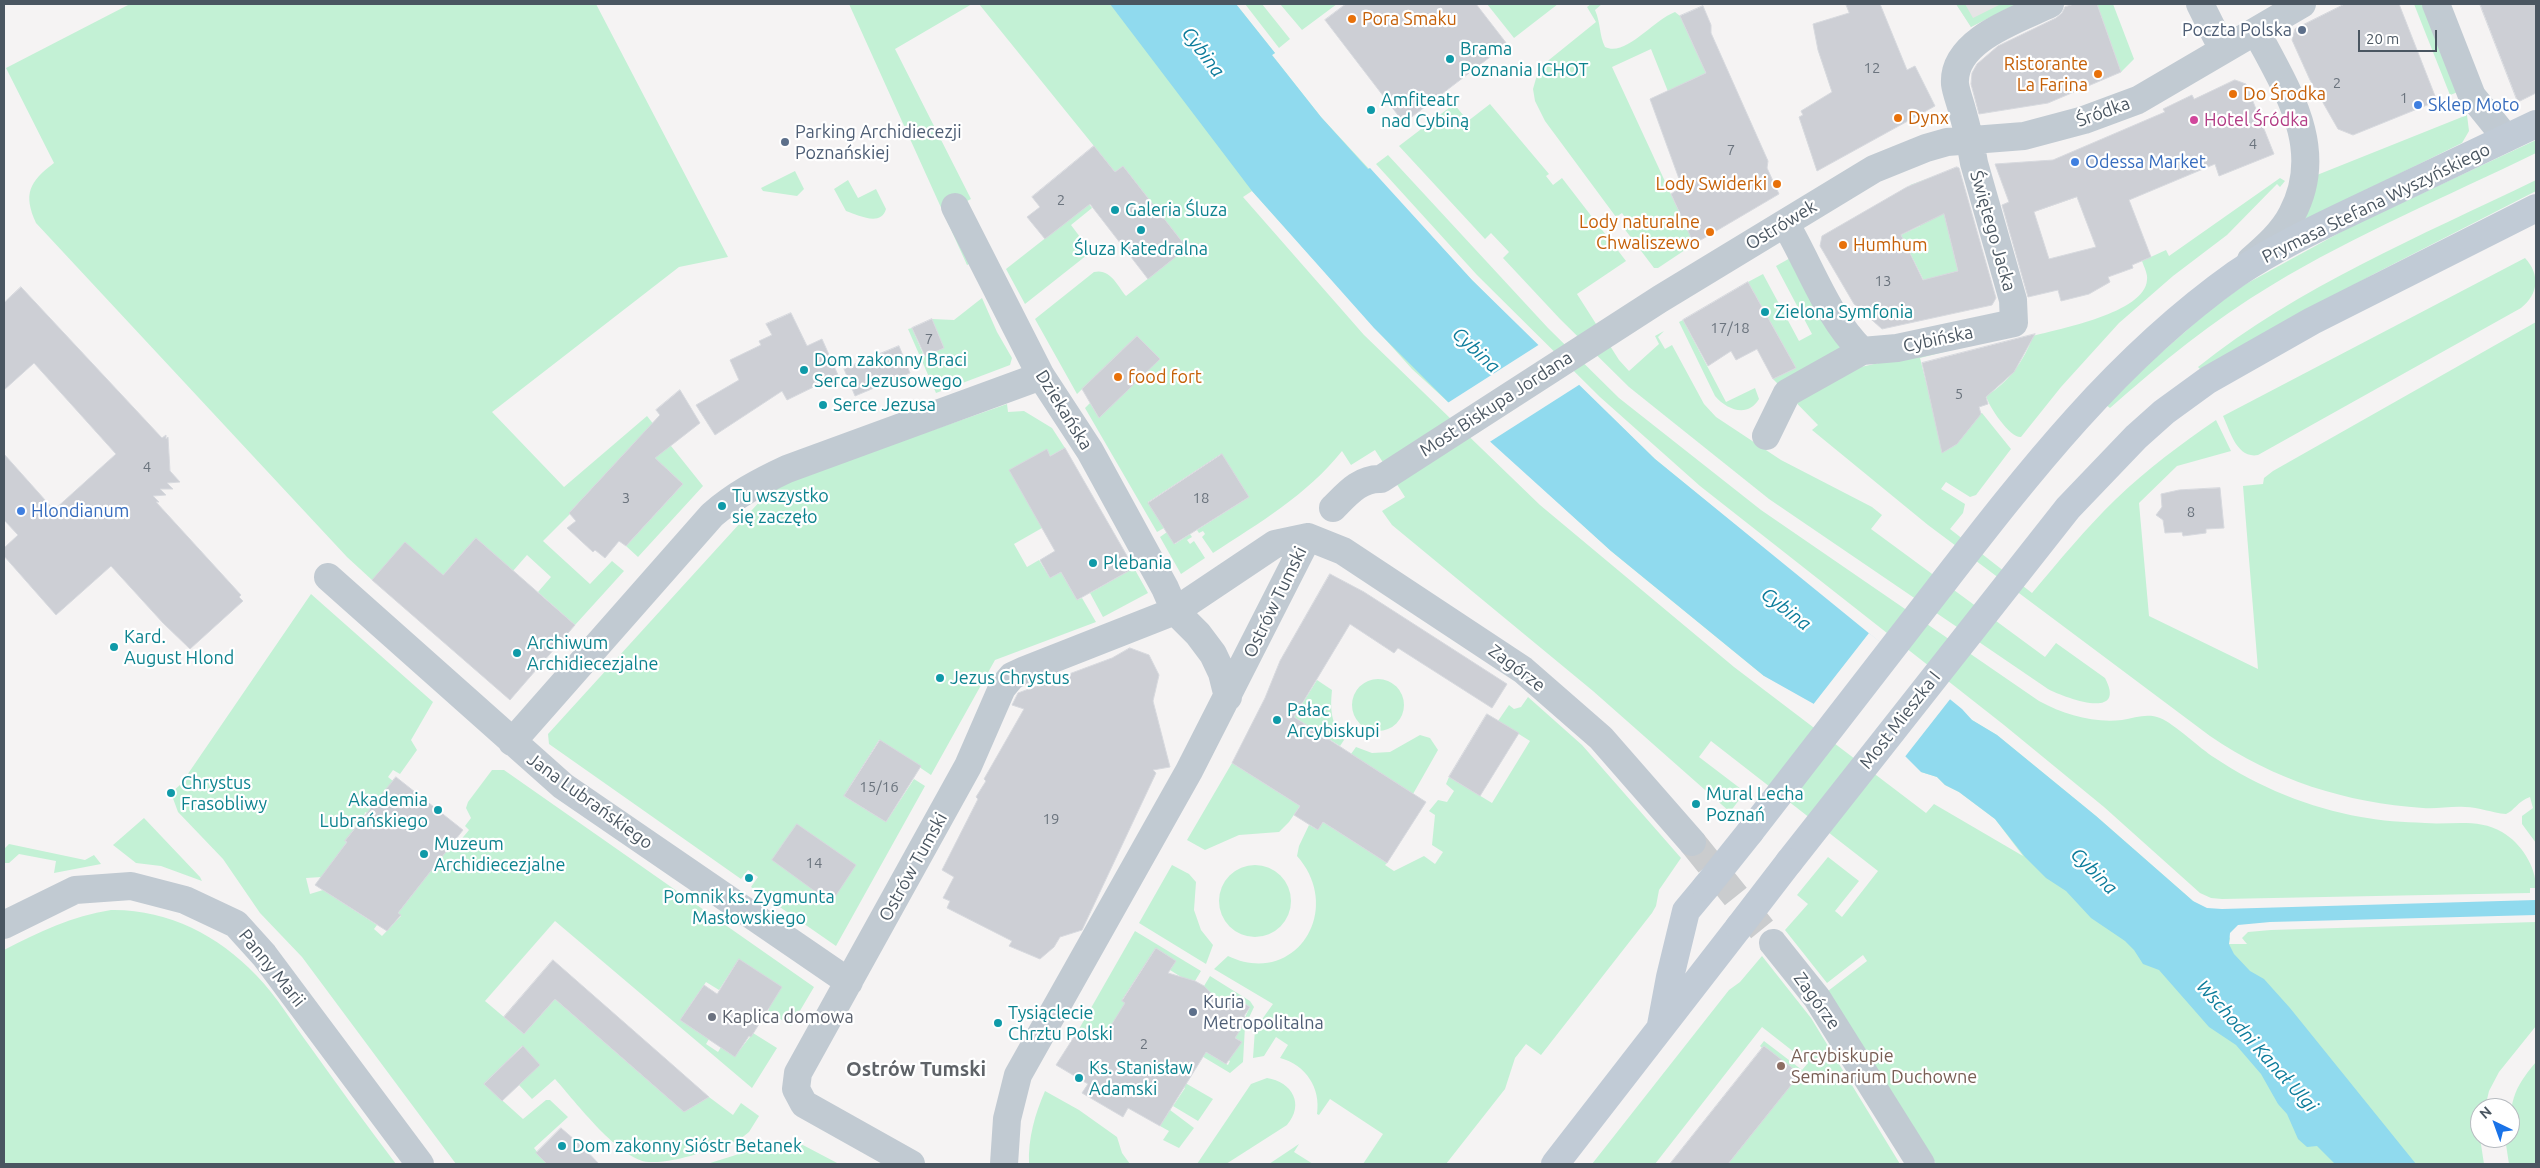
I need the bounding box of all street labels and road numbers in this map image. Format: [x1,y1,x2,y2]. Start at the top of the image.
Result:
street label: Śródka [2073,92,2133,132]
street label: Prymasa Stefana Wyszyńskiego [2258,138,2494,268]
street label: Świętego Jacka [1965,168,2021,294]
street label: Ostrówek [1742,195,1820,255]
street label: Cybińska [1901,321,1975,357]
street label: Most Biskupa Jordana [1416,347,1576,461]
street label: Dziekańska [1031,366,1097,454]
street label: Ostrów Tumski [1239,543,1311,661]
street label: Zagórze [1484,640,1550,696]
street label: Most Mieszka I [1855,667,1945,773]
street label: Jana Lubrańskiego [523,748,657,854]
street label: Ostrów Tumski [874,809,952,925]
street label: Panny Marii [234,925,310,1011]
street label: Zagórze [1789,968,1845,1034]

